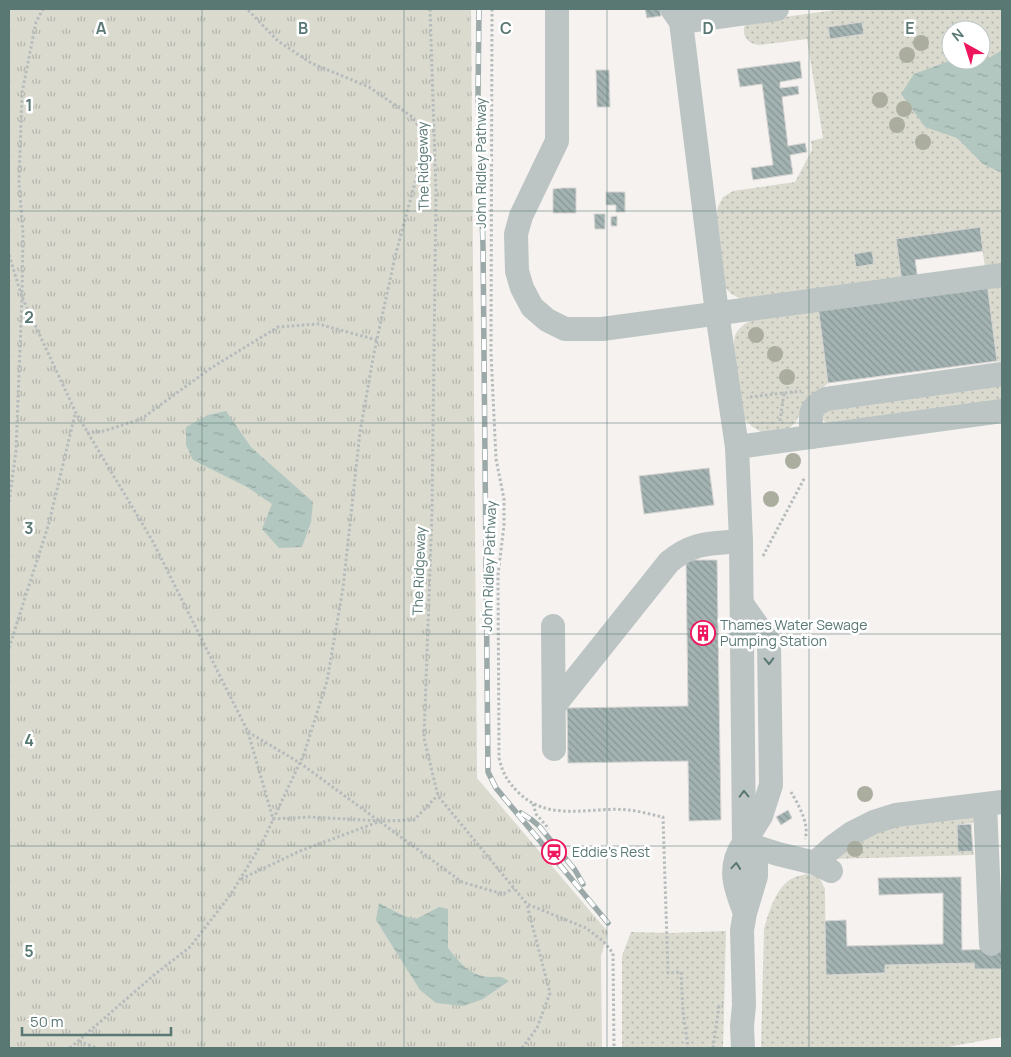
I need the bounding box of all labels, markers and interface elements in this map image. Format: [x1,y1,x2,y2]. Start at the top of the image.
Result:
text: A [96,17,107,39]
text: B [298,17,308,39]
text: C [500,17,512,39]
text: D [702,17,714,39]
text: E [905,17,915,39]
north arrow [941,20,991,70]
text: N [948,24,967,45]
text: 1 [25,94,33,116]
street label: John Ridley Pathway [471,97,490,229]
street label: The Ridgeway [412,121,433,211]
text: 2 [24,306,34,328]
street label: John Ridley Pathway [477,500,500,632]
text: 3 [24,517,34,539]
street label: The Ridgeway [407,525,430,616]
place label: Thames Water Sewage Pumping Station [720,615,867,650]
building icon: Thames Water Sewage Pumping Station [690,620,716,646]
one-way arrow [764,658,774,666]
text: 4 [24,729,34,751]
one-way arrow [739,790,749,798]
station icon: Eddie's Rest [541,839,567,865]
place label: Eddie's Rest [572,842,651,861]
one-way arrow [730,861,741,869]
text: 5 [24,940,34,962]
scale bar [22,1004,171,1036]
text: 50 m [30,1011,64,1032]

